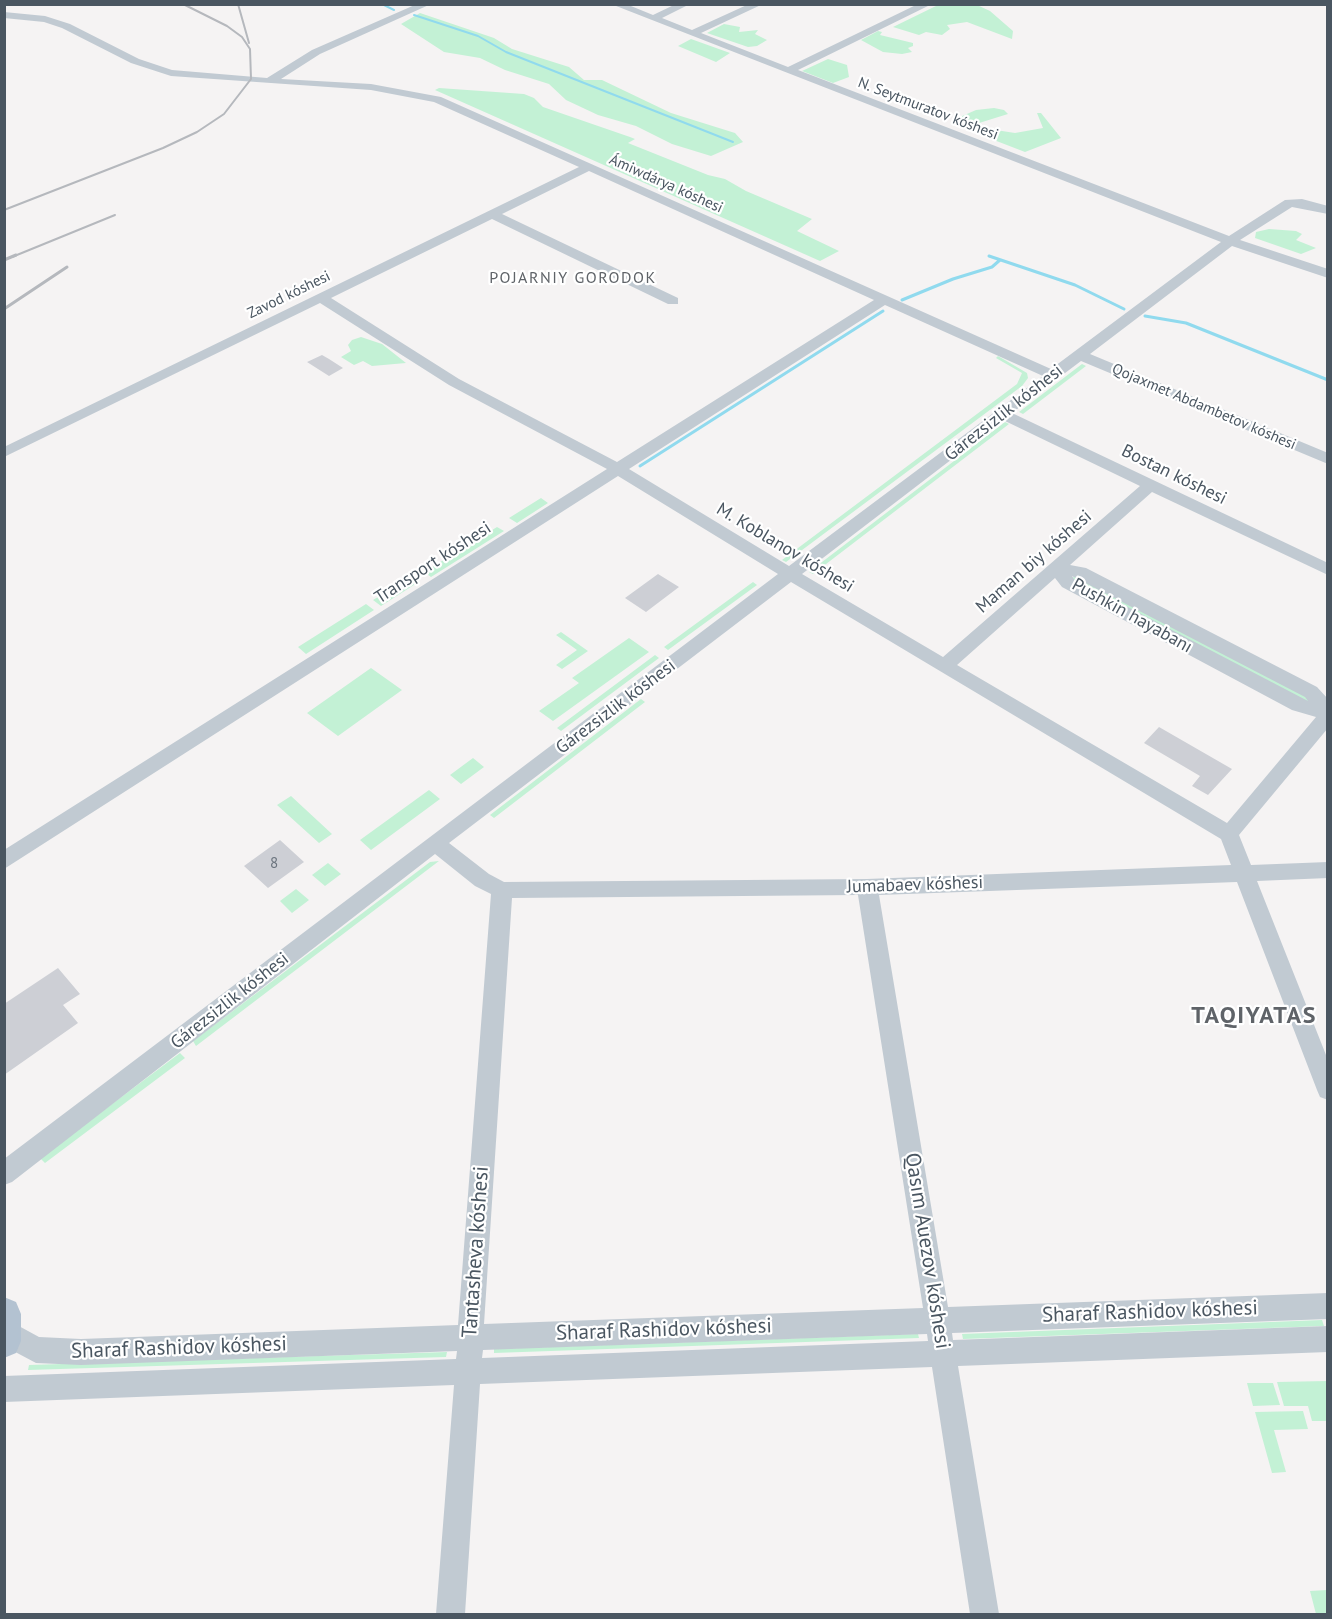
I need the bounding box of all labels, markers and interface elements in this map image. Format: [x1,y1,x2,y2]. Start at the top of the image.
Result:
street label: N. Seytmuratov kóshesi [855,74,1001,144]
street label: Ámiwdárya kóshesi [606,151,726,217]
street label: Zavod kóshesi [245,267,333,323]
district label: POJARNIY GORODOK [489,268,657,288]
street label: Gárezsizlik kóshesi [941,360,1067,466]
street label: Qojaxmet Abdambetov kóshesi [1109,360,1299,454]
street label: Bostan kóshesi [1118,440,1230,510]
street label: M. Koblanov kóshesi [712,498,858,598]
street label: Maman biy kóshesi [972,506,1096,618]
street label: Transport kóshesi [371,517,495,609]
street label: Pushkin hayabanı [1068,574,1196,658]
street label: Gárezsizlik kóshesi [552,655,680,759]
house number: 8 [270,855,278,873]
street label: Jumabaev kóshesi [846,872,984,898]
street label: Gárezsizlik kóshesi [167,948,293,1054]
district label: TAQIYATAS [1191,1002,1317,1030]
street label: Qasım Auezov kóshesi [899,1151,955,1351]
street label: Tantasheva kóshesi [457,1165,495,1339]
street label: Sharaf Rashidov kóshesi [1042,1296,1258,1328]
street label: Sharaf Rashidov kóshesi [556,1314,772,1346]
street label: Sharaf Rashidov kóshesi [71,1332,287,1364]

